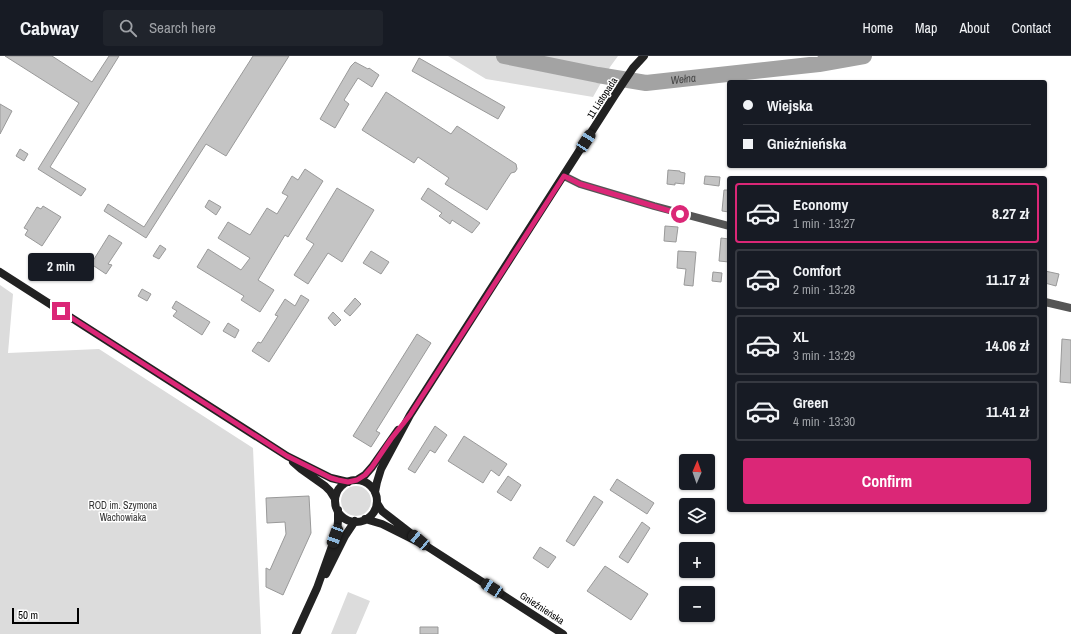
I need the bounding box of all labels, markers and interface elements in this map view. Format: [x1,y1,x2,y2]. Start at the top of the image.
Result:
search box [103,10,383,46]
text: Cabway [20,15,79,41]
icon: search [117,17,139,39]
text: Search here [149,17,216,38]
text: Home [862,19,893,37]
text: Map [915,19,937,37]
text: About [959,19,989,37]
text: Contact [1011,19,1051,37]
water label: Wełna [670,71,697,87]
street label: 11 Listopada [584,74,620,121]
text: Wiejska [767,95,813,116]
car [574,128,598,154]
text: Gnieźnieńska [767,133,846,154]
text: Economy [793,194,848,215]
icon: car [745,195,781,231]
text: 8.27 zł [992,203,1029,224]
route start [671,205,689,223]
text: 1 min · 13:27 [793,215,855,232]
callout: 2 min [28,253,94,281]
text: 2 min [47,258,75,275]
text: Comfort [793,260,841,281]
icon: car [745,261,781,297]
text: 11.17 zł [986,269,1029,290]
text: 2 min · 13:28 [793,281,855,298]
route end [52,302,70,320]
text: XL [793,326,809,347]
icon: car [745,327,781,363]
text: 14.06 zł [985,335,1029,356]
text: 3 min · 13:29 [793,347,855,364]
text: Green [793,392,829,413]
icon: car [745,393,781,429]
text: 11.41 zł [986,401,1029,422]
text: 4 min · 13:30 [793,413,855,430]
north arrow [679,454,715,490]
map controls [679,454,715,622]
button: Confirm [743,458,1031,504]
button: layers [679,498,715,534]
park label: ROD im. Szymona Wachowiaka [89,499,158,524]
car [325,523,345,549]
car [406,528,432,552]
button: + [679,542,715,578]
car [479,576,505,600]
button: − [679,586,715,622]
street label: Gnieźnieńska [517,589,567,627]
scale bar [12,606,79,625]
text: 50 m [18,608,38,622]

